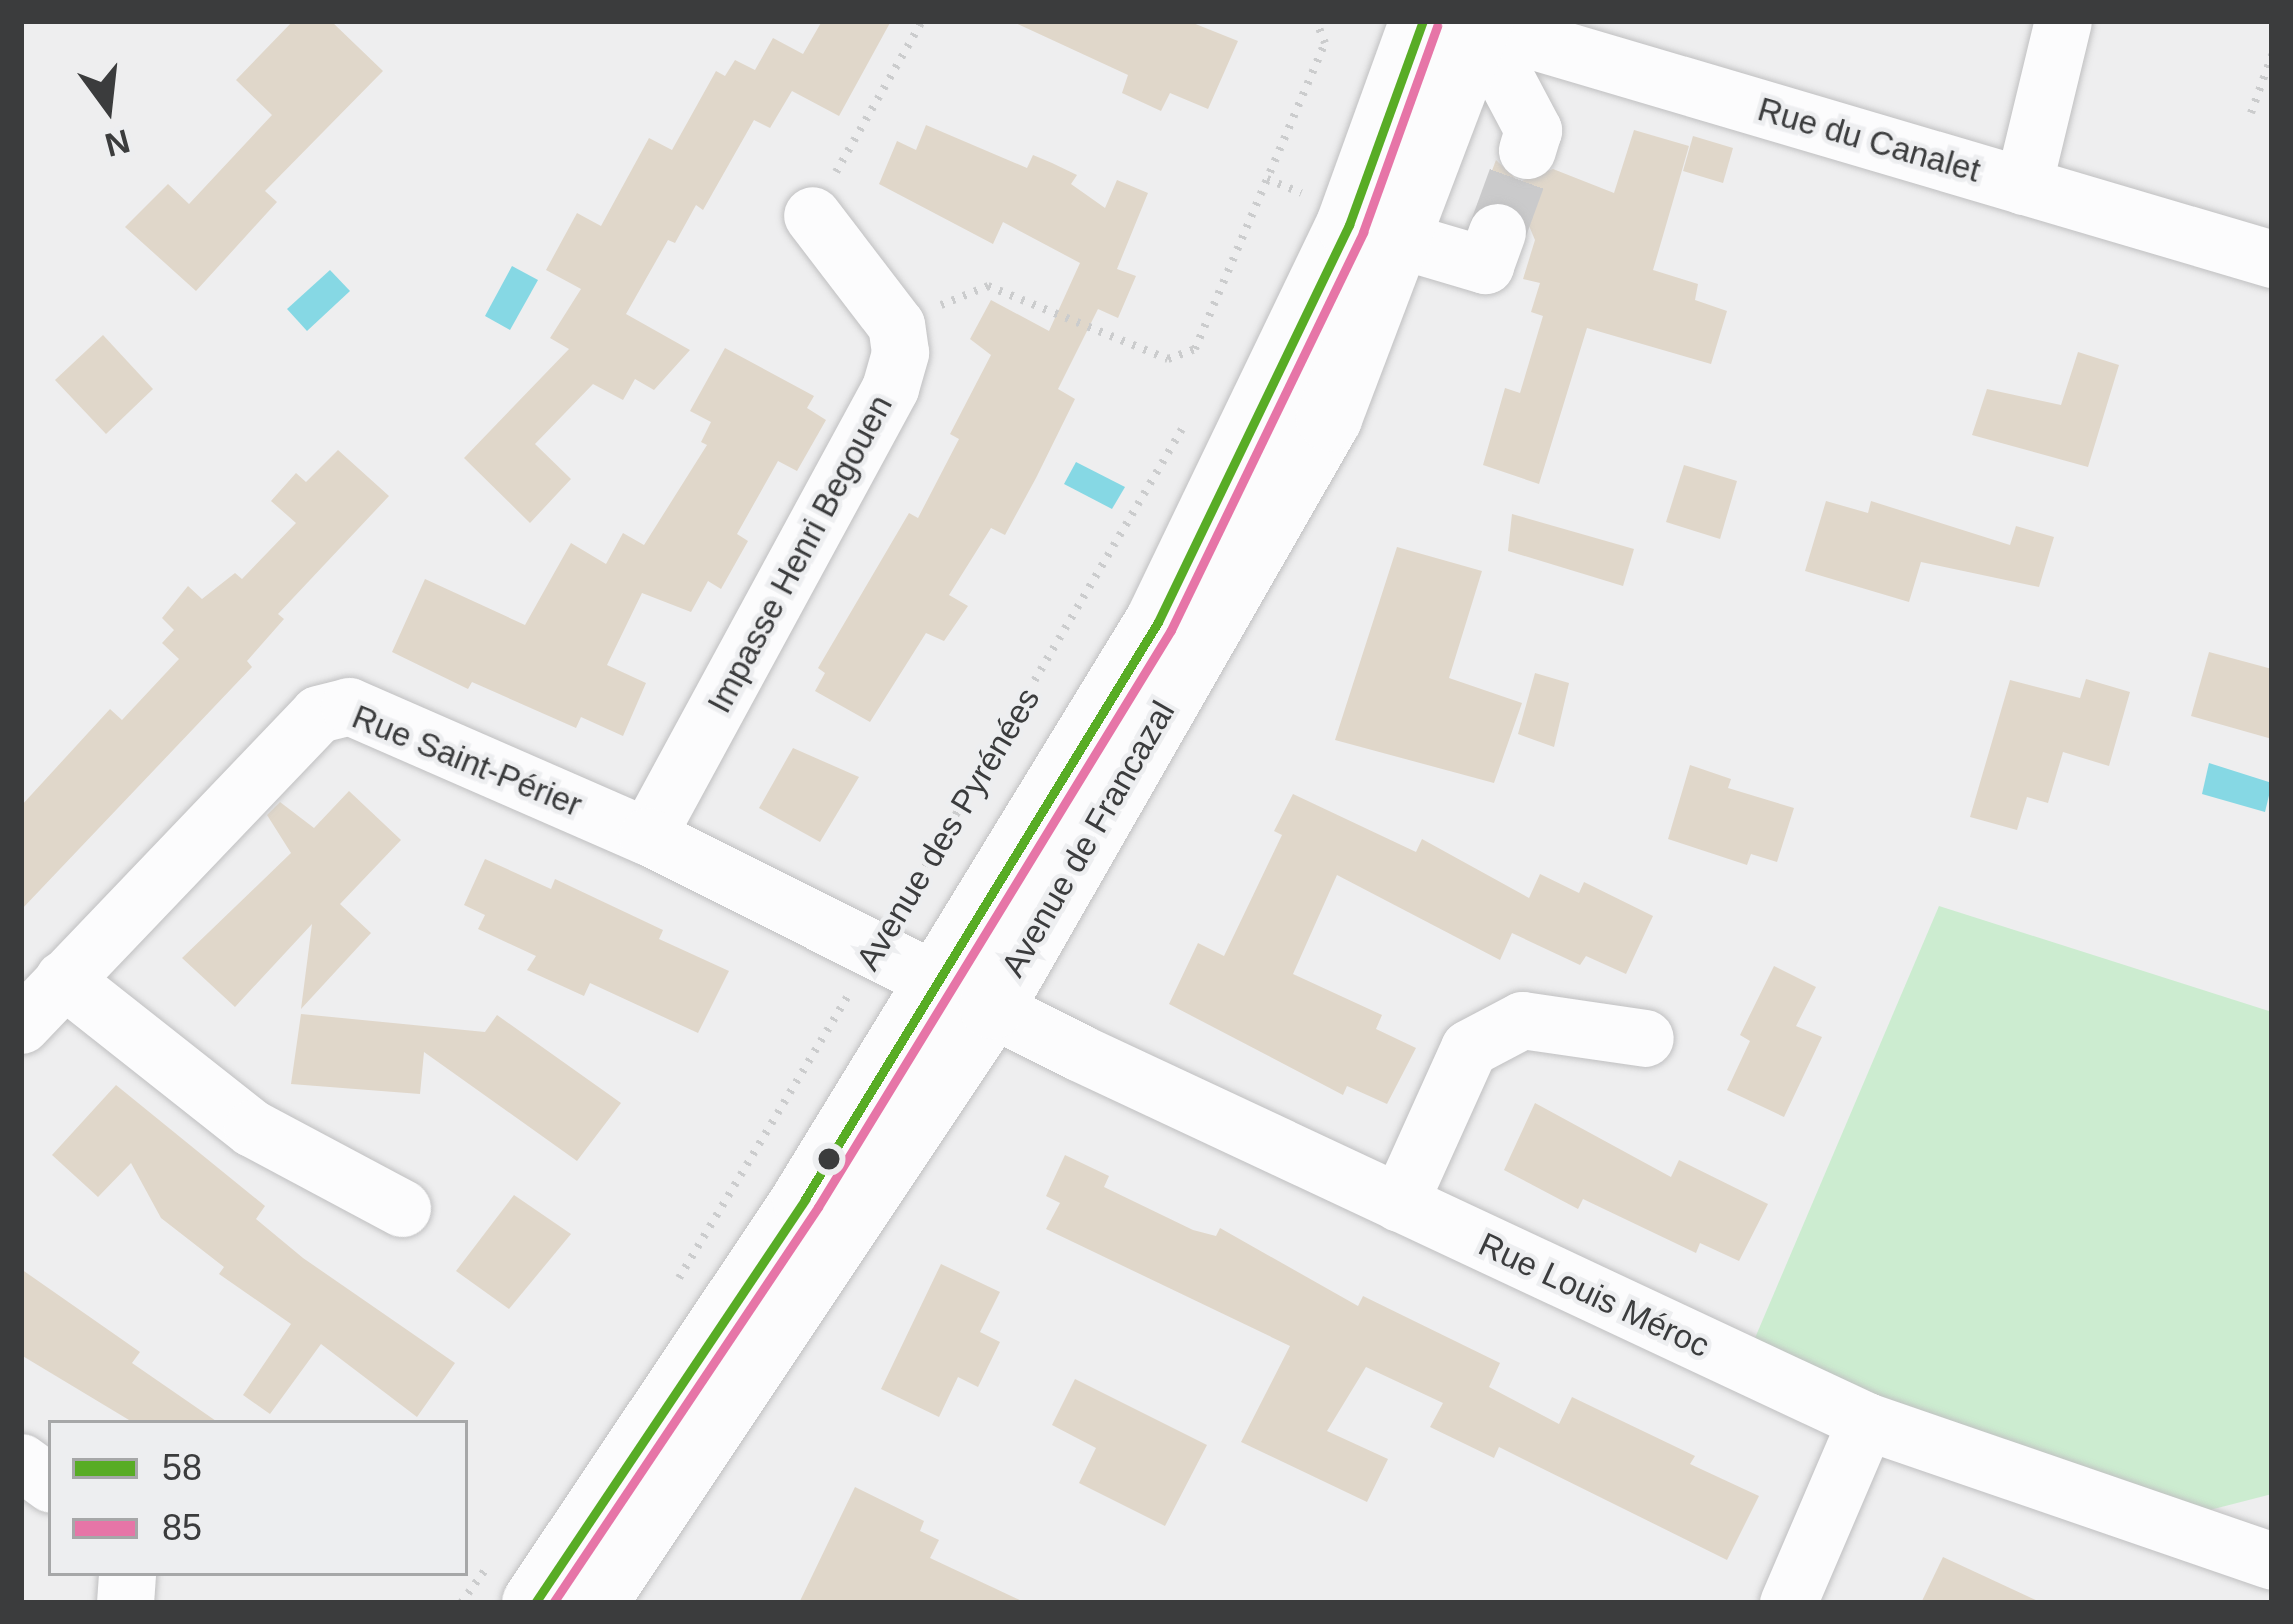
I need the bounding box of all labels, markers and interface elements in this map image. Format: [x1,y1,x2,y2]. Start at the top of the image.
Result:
north arrow [48,48,168,168]
street label: Rue du Canalet [1753,89,1985,191]
text: N [101,122,134,164]
street label: Impasse Henri Begouen [699,388,901,720]
street label: Avenue des Pyrénées [848,681,1048,977]
street label: Avenue de Francazal [993,694,1183,984]
street label: Rue Saint-Périer [346,697,588,825]
unlabelled marker [818,1148,840,1170]
street label: Rue Louis Méroc [1473,1224,1715,1366]
legend [48,1420,468,1576]
text: 58 [162,1447,202,1488]
text: 85 [162,1507,202,1548]

